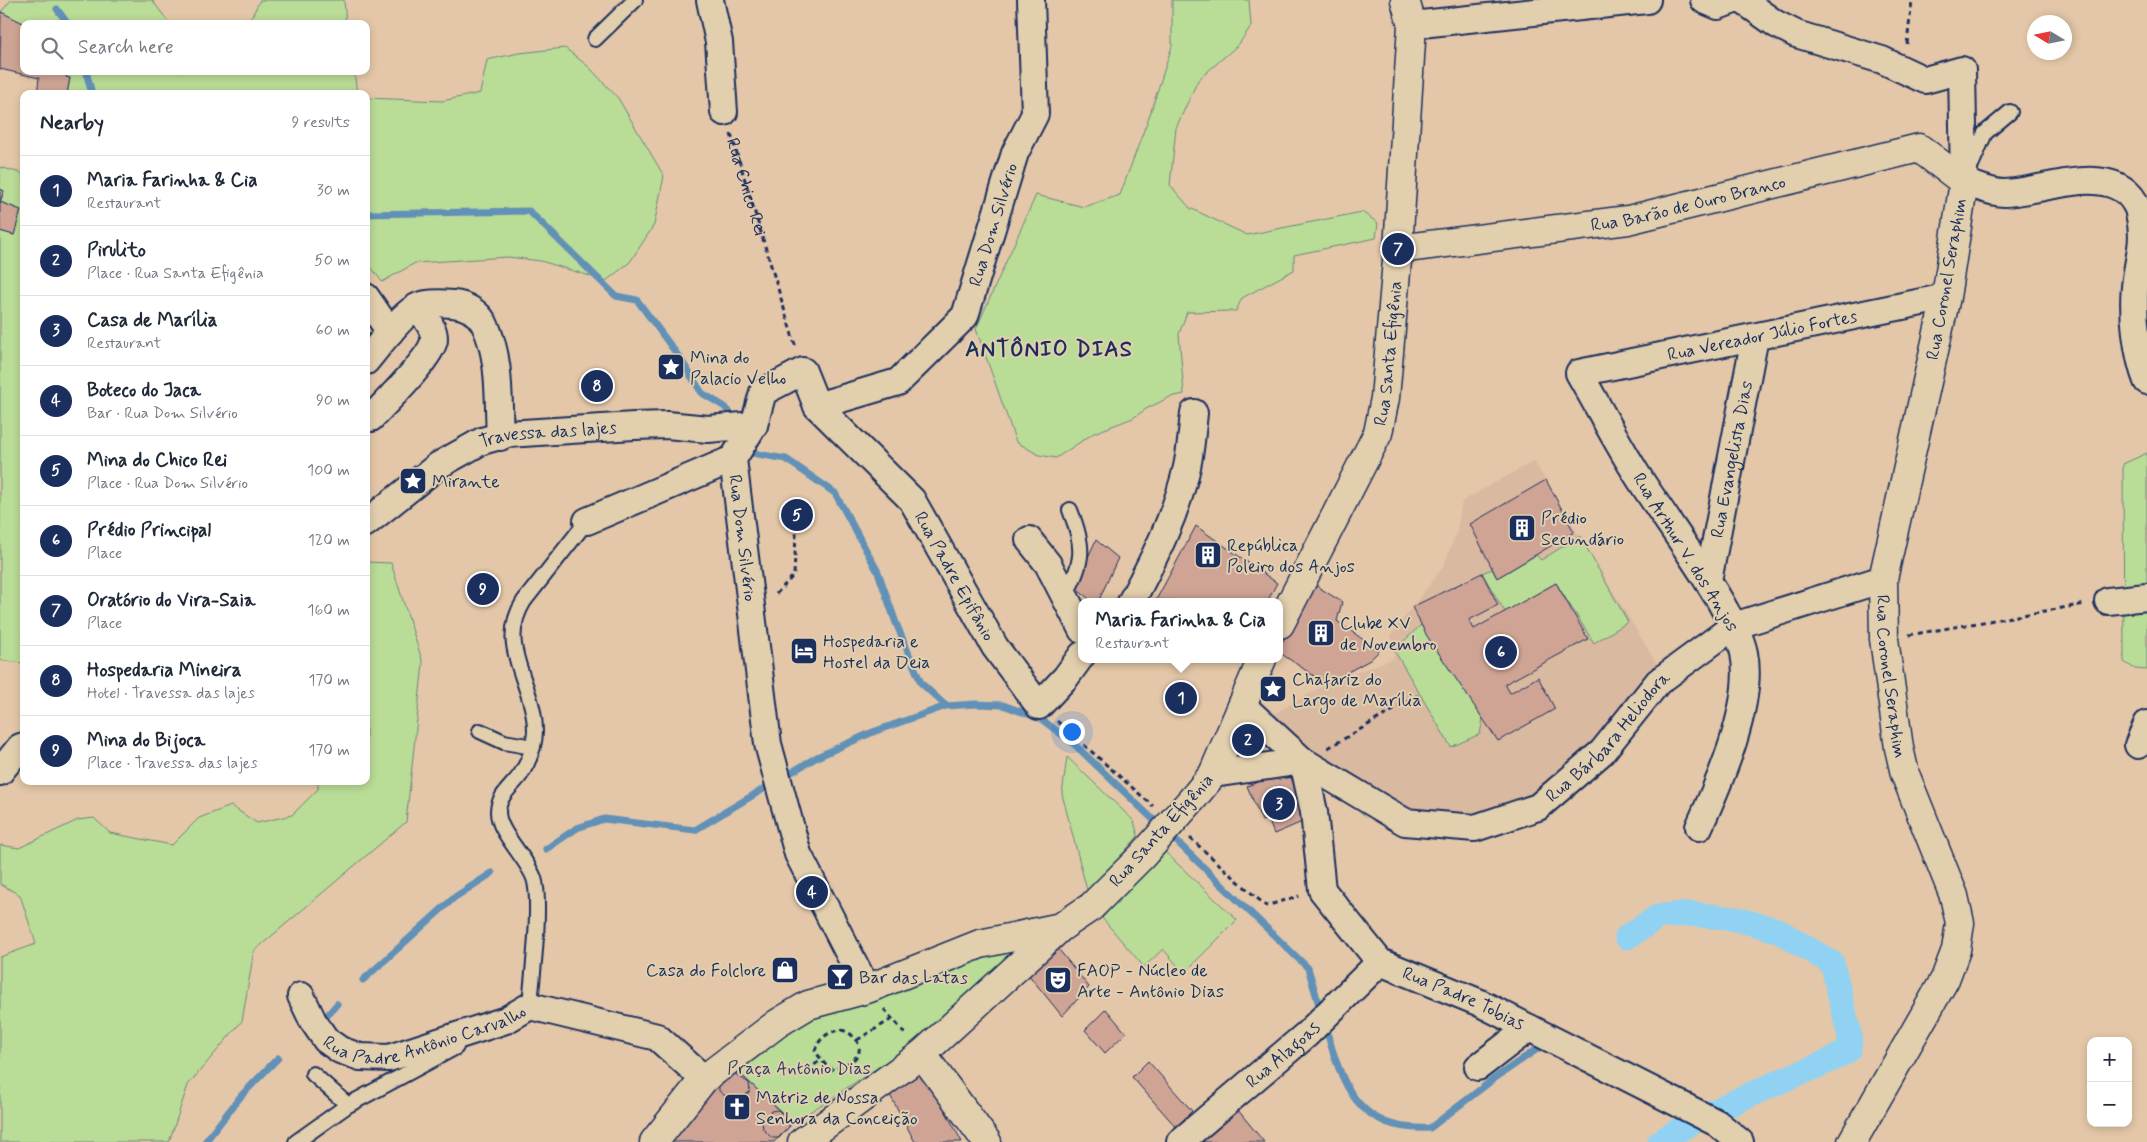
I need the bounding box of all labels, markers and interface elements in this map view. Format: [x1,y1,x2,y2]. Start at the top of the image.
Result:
north arrow [2027,15,2072,60]
search box [20,20,370,75]
icon: search [38,34,66,62]
text: Search here [78,35,174,60]
text: Nearby [40,109,104,137]
text: 9 results [292,112,350,133]
street label: Rua Chico Rei [720,135,772,239]
street label: Rua Dom Silvério [964,160,1024,289]
text: Maria Farinha & Cia [87,168,258,193]
street label: Rua Barão de Ouro Branco [1589,170,1788,238]
text: 1 [52,180,60,201]
text: 30 m [317,180,350,201]
text: Restaurant [87,193,161,214]
street label: Rua Coronel Seraphim [1921,196,1973,362]
pin: 7 [1382,230,1414,268]
text: Pirulito [87,238,146,263]
text: 2 [52,250,60,271]
text: 50 m [314,250,350,271]
text: Place · Rua Santa Efigênia [87,263,264,284]
street label: Rua Santa Efigênia [1369,280,1408,428]
street label: Rua Vereador Júlio Fortes [1665,305,1860,367]
text: Casa de Marília [87,308,218,333]
text: 3 [52,320,60,341]
text: 60 m [316,320,350,341]
text: Restaurant [87,333,161,354]
district label: ANTÔNIO DIAS [965,336,1133,364]
place label: Mina do Palacio Velho [690,346,787,391]
place icon: Mina do Palacio Velho [656,352,686,382]
pin: 8 [581,367,613,405]
text: Boteco do Jaca [87,378,201,403]
street label: Rua Evangelista Dias [1706,379,1759,540]
text: 4 [51,390,61,411]
text: 90 m [316,390,350,411]
text: Bar · Rua Dom Silvério [87,403,238,424]
street label: Travessa das lajes [476,416,617,454]
text: Mina do Chico Rei [87,448,227,473]
text: 5 [51,460,61,481]
text: 100 m [307,460,350,481]
place icon: Mirante [398,466,428,496]
street label: Rua Arthur V. dos Anjos [1626,469,1744,637]
place label: Mirante [432,470,500,494]
text: Place · Rua Dom Silvério [87,473,248,494]
street label: Rua Dom Silvério [722,473,762,603]
pin: 5 [781,496,813,534]
street label: Rua Padre Epifânio [908,507,1000,646]
place label: Prédio Secundário [1541,507,1624,552]
building icon: Prédio Secundário [1507,513,1537,543]
text: Prédio Principal [87,518,211,543]
text: 6 [52,530,60,551]
text: 120 m [308,530,350,551]
place label: República Poleiro dos Anjos [1227,534,1355,579]
building icon: República Poleiro dos Anjos [1193,540,1223,570]
text: Place [87,543,122,564]
pin: 9 [467,570,499,608]
text: Oratório do Vira-Saia [87,588,255,613]
street label: Rua Coronel Seraphim [1870,594,1912,760]
popup [1078,598,1283,663]
text: 7 [51,600,61,621]
text: 160 m [307,600,350,621]
text: Maria Farinha & Cia [1095,608,1266,633]
place label: Clube XV de Novembro [1340,612,1437,657]
text: Place [87,613,122,634]
building icon: Clube XV de Novembro [1306,618,1336,648]
place label: Hospedaria e Hostel da Deia [823,630,931,675]
text: Restaurant [1095,633,1170,654]
pin: 6 [1485,633,1517,671]
hotel icon: Hospedaria e Hostel da Deia [789,636,819,666]
text: Hospedaria Mineira [87,658,241,683]
street label: Rua Bárbara Heliodora [1541,666,1676,808]
place label: Chafariz do Largo de Marília [1292,668,1422,714]
text: 8 [51,670,61,691]
text: 170 m [308,670,350,691]
place icon: Chafariz do Largo de Marília [1258,674,1288,704]
pin: 1 [1165,679,1197,717]
text: Hotel · Travessa das lajes [87,683,255,704]
your location [1059,719,1085,745]
pin: 2 [1232,721,1264,759]
text: Mina do Bijoca [87,728,205,753]
text: 9 [52,740,60,761]
text: 170 m [308,740,350,761]
text: Place · Travessa das lajes [87,753,257,774]
street label: Rua Santa Efigênia [1104,769,1219,893]
pin: 3 [1263,785,1295,823]
pin: 4 [796,873,828,911]
shop icon: Casa do Folclore [770,955,800,985]
place label: Casa do Folclore [646,959,766,983]
place label: FAOP - Núcleo de Arte - Antônio Dias [1077,959,1224,1004]
street label: Rua Padre Tobias [1399,961,1528,1037]
bar icon: Bar das Latas [825,962,855,992]
theatre icon: FAOP - Núcleo de Arte - Antônio Dias [1043,965,1073,995]
place label: Bar das Latas [859,966,968,990]
street label: Rua Padre Antônio Carvalho [318,1000,531,1071]
street label: Rua Alagoas [1241,1016,1326,1094]
map controls [2087,1037,2132,1127]
button: + [2087,1037,2132,1082]
park label: Praça Antônio Dias [727,1057,871,1081]
button: − [2087,1082,2132,1127]
place label: Matriz de Nossa Senhora da Conceição [756,1086,918,1131]
church icon: Matriz de Nossa Senhora da Conceição [722,1092,752,1122]

